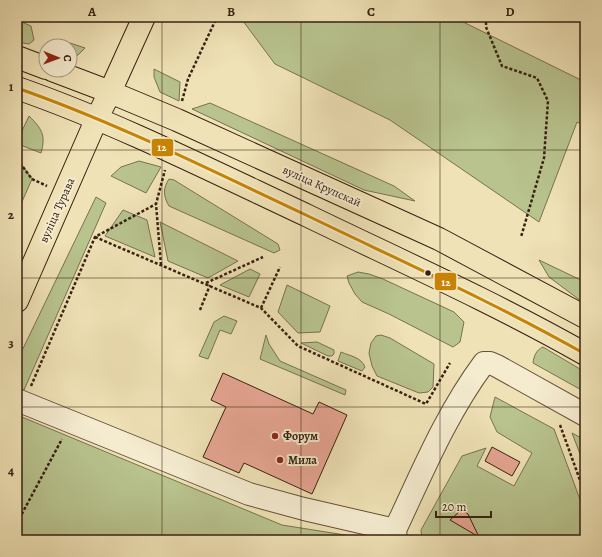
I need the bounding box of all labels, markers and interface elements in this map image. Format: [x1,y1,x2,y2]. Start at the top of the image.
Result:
text: A [87,3,97,20]
text: B [227,3,235,20]
text: C [367,3,375,20]
text: D [505,3,515,20]
north arrow [38,38,78,78]
text: С [60,55,75,62]
text: 1 [9,78,14,95]
line badge: 12 [151,138,174,157]
text: 12 [157,140,167,155]
street label: вуліца Крупскай [280,161,364,211]
street label: вуліца Турава [36,175,79,245]
text: 2 [8,206,15,223]
unlabelled marker [423,268,433,278]
line badge: 12 [434,272,457,291]
text: 12 [441,275,451,290]
text: 3 [8,334,14,351]
place label: Форум [283,428,318,444]
marker: Форум [270,431,280,441]
place label: Мила [288,452,317,468]
marker: Мила [275,455,285,465]
text: 4 [8,462,14,479]
scale bar [436,493,491,519]
text: 20 m [442,499,466,515]

